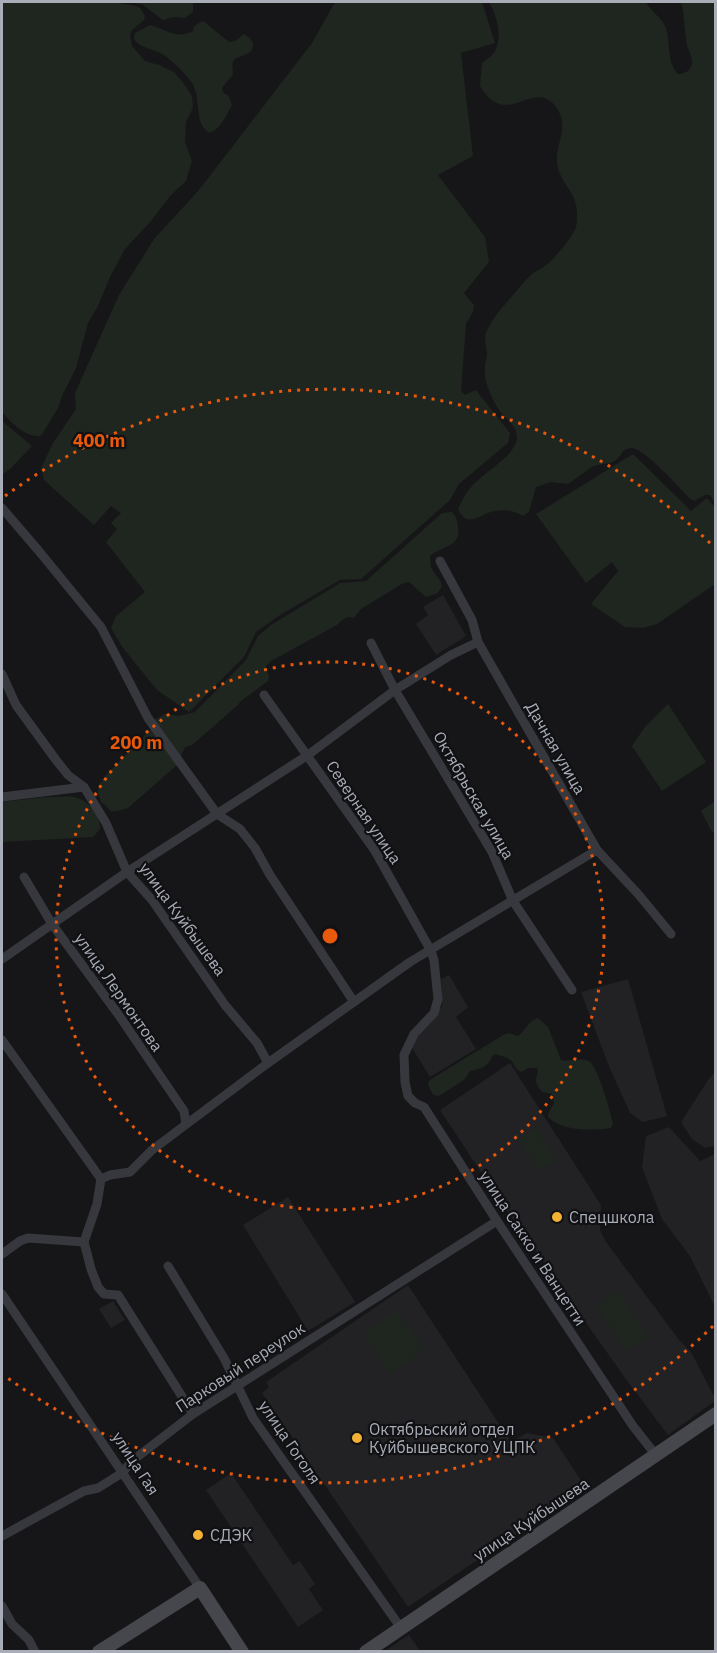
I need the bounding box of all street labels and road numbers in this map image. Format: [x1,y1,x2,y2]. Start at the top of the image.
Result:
street label: Дачная улица [522,698,591,798]
street label: Октябрьская улица [429,727,519,863]
street label: Северная улица [322,757,406,868]
street label: улица Куйбышева [135,858,231,980]
street label: улица Лермонтова [71,929,168,1056]
street label: улица Сакко и Ванцетти [475,1167,591,1329]
street label: Парковый переулок [171,1318,309,1416]
street label: улица Гоголя [255,1396,325,1488]
street label: улица Гая [108,1427,164,1499]
street label: улица Куйбышева [469,1473,593,1565]

